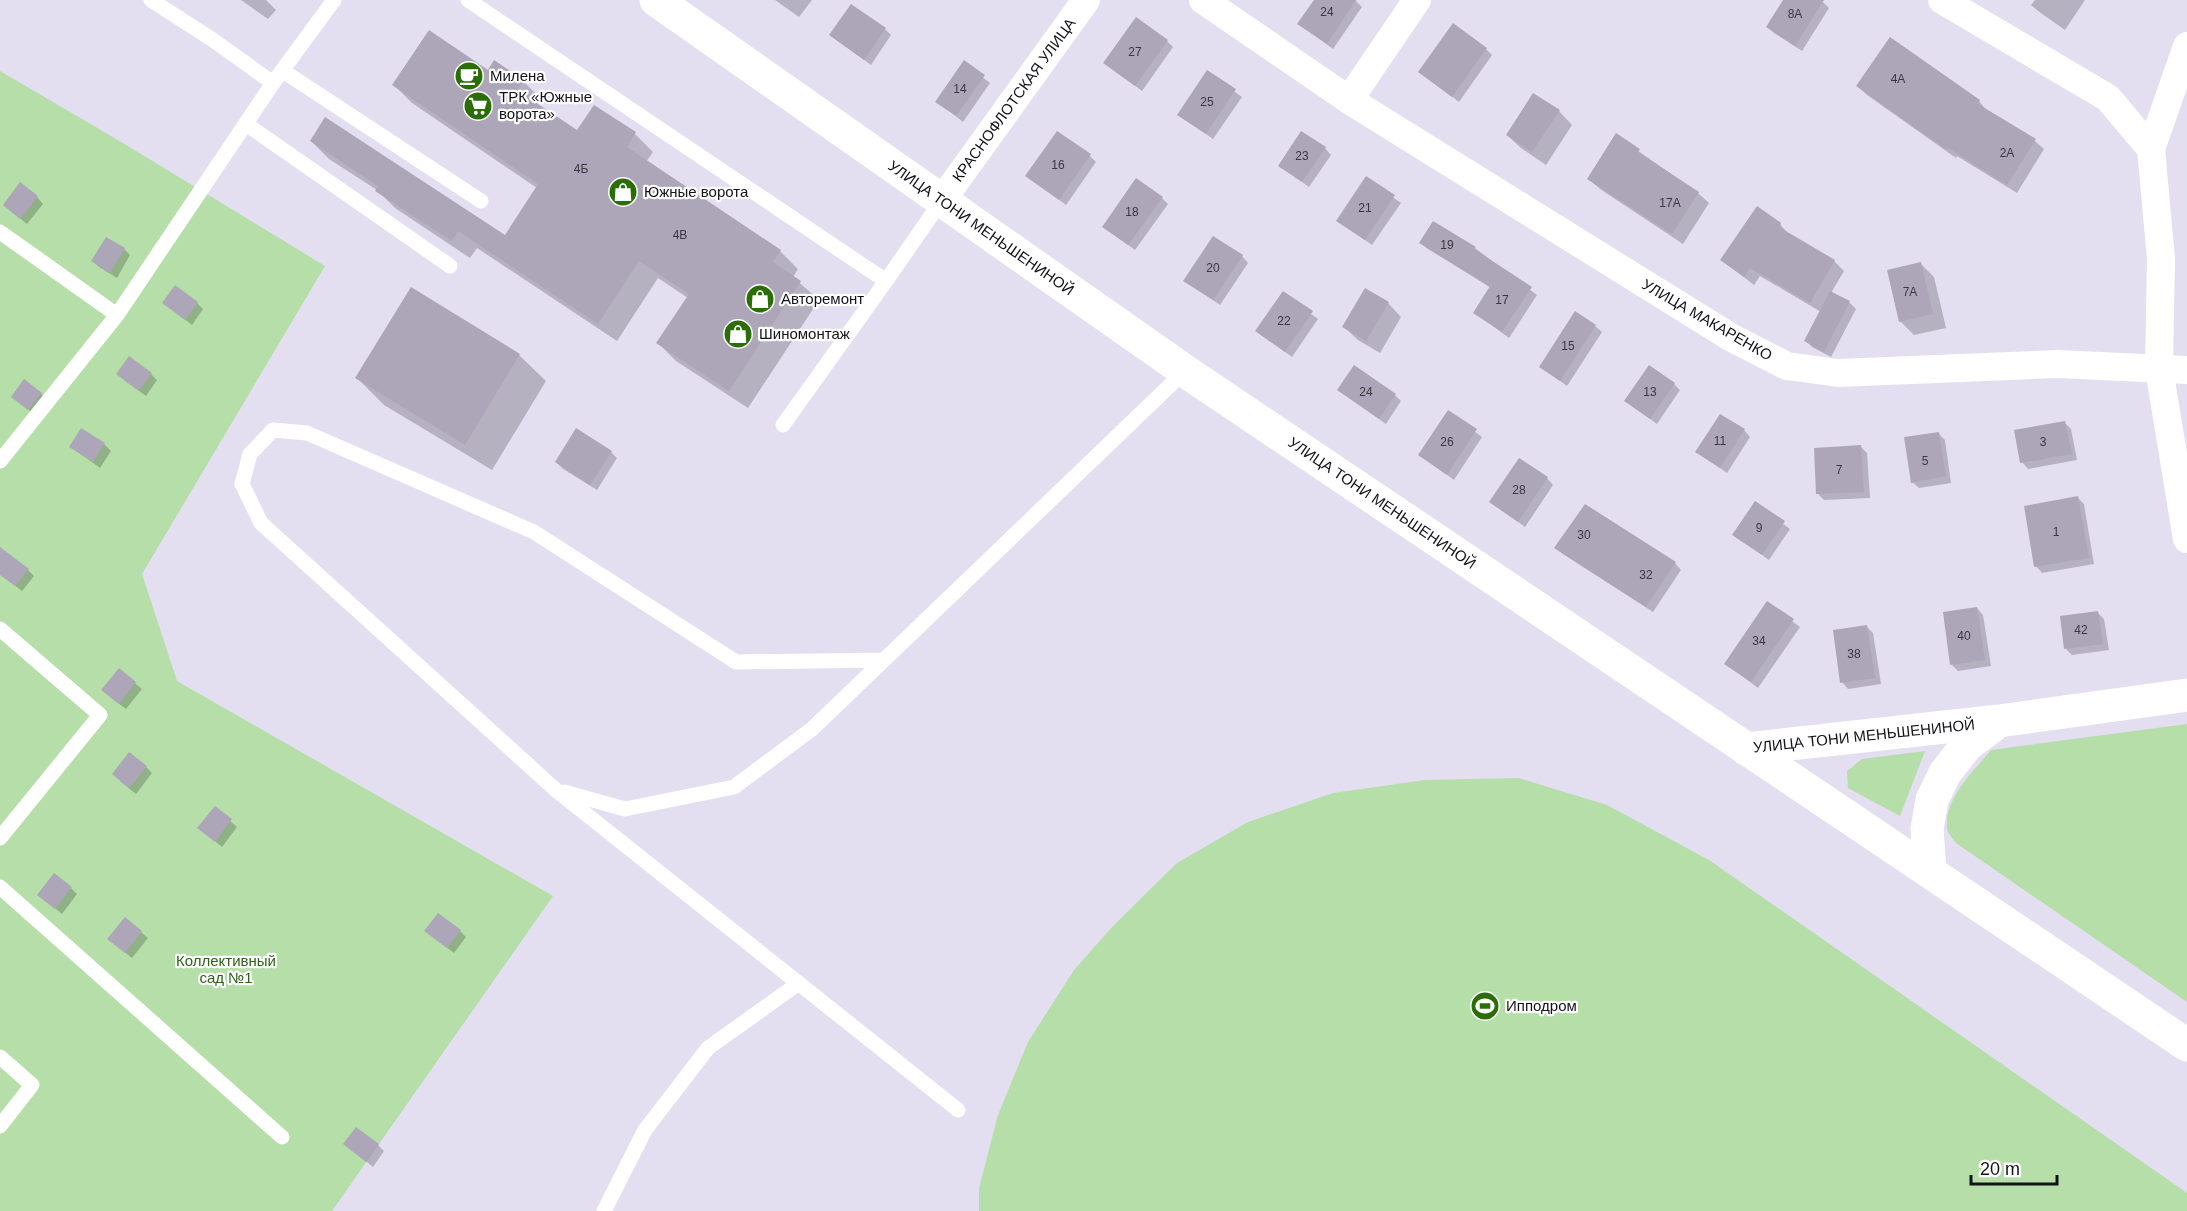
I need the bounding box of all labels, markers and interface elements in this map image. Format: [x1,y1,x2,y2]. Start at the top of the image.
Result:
house number: 24 [1320,5,1334,19]
house number: 8А [1788,7,1802,21]
street label: КРАСНОФЛОТСКАЯ УЛИЦА [949,15,1079,185]
house number: 27 [1128,45,1142,59]
cafe icon: Милена [453,60,485,92]
place label: Милена [490,67,545,84]
house number: 4А [1891,72,1905,86]
house number: 14 [953,82,967,96]
place label: ТРК «Южные ворота» [499,88,592,122]
supermarket icon: ТРК «Южные ворота» [462,90,494,122]
house number: 25 [1200,95,1214,109]
house number: 2А [2000,146,2014,160]
house number: 23 [1295,149,1309,163]
street label: УЛИЦА ТОНИ МЕНЬШЕНИНОЙ [885,157,1077,298]
house number: 16 [1051,158,1065,172]
house number: 4Б [574,162,588,176]
shop icon: Южные ворота [607,176,639,208]
place label: Южные ворота [644,183,749,200]
house number: 17А [1659,196,1681,210]
house number: 21 [1358,201,1372,215]
house number: 18 [1125,205,1139,219]
house number: 4В [673,228,687,242]
house number: 19 [1440,238,1454,252]
house number: 20 [1206,261,1220,275]
street label: УЛИЦА МАКАРЕНКО [1639,275,1775,364]
shop icon: Авторемонт [744,283,776,315]
house number: 7А [1903,285,1917,299]
place label: Авторемонт [781,290,864,307]
house number: 17 [1495,293,1509,307]
house number: 22 [1277,314,1291,328]
shop icon: Шиномонтаж [722,318,754,350]
place label: Шиномонтаж [759,325,850,342]
house number: 15 [1561,339,1575,353]
house number: 24 [1359,385,1373,399]
house number: 13 [1643,385,1657,399]
street label: УЛИЦА ТОНИ МЕНЬШЕНИНОЙ [1285,433,1479,572]
house number: 11 [1714,434,1727,448]
house number: 26 [1440,435,1454,449]
house number: 3 [2040,435,2047,449]
house number: 5 [1922,454,1929,468]
house number: 7 [1836,463,1843,477]
house number: 28 [1512,483,1526,497]
house number: 9 [1756,521,1763,535]
house number: 1 [2053,525,2060,539]
house number: 30 [1577,528,1591,542]
house number: 32 [1639,568,1653,582]
house number: 42 [2074,623,2088,637]
house number: 40 [1957,629,1971,643]
house number: 34 [1752,634,1766,648]
house number: 38 [1847,647,1861,661]
street label: УЛИЦА ТОНИ МЕНЬШЕНИНОЙ [1752,715,1976,756]
park label: Коллективный сад №1 [176,952,276,986]
sports icon: Ипподром [1469,990,1501,1022]
place label: Ипподром [1506,997,1577,1014]
scale bar [1971,1148,2056,1186]
text: 20 m [1980,1159,2020,1179]

